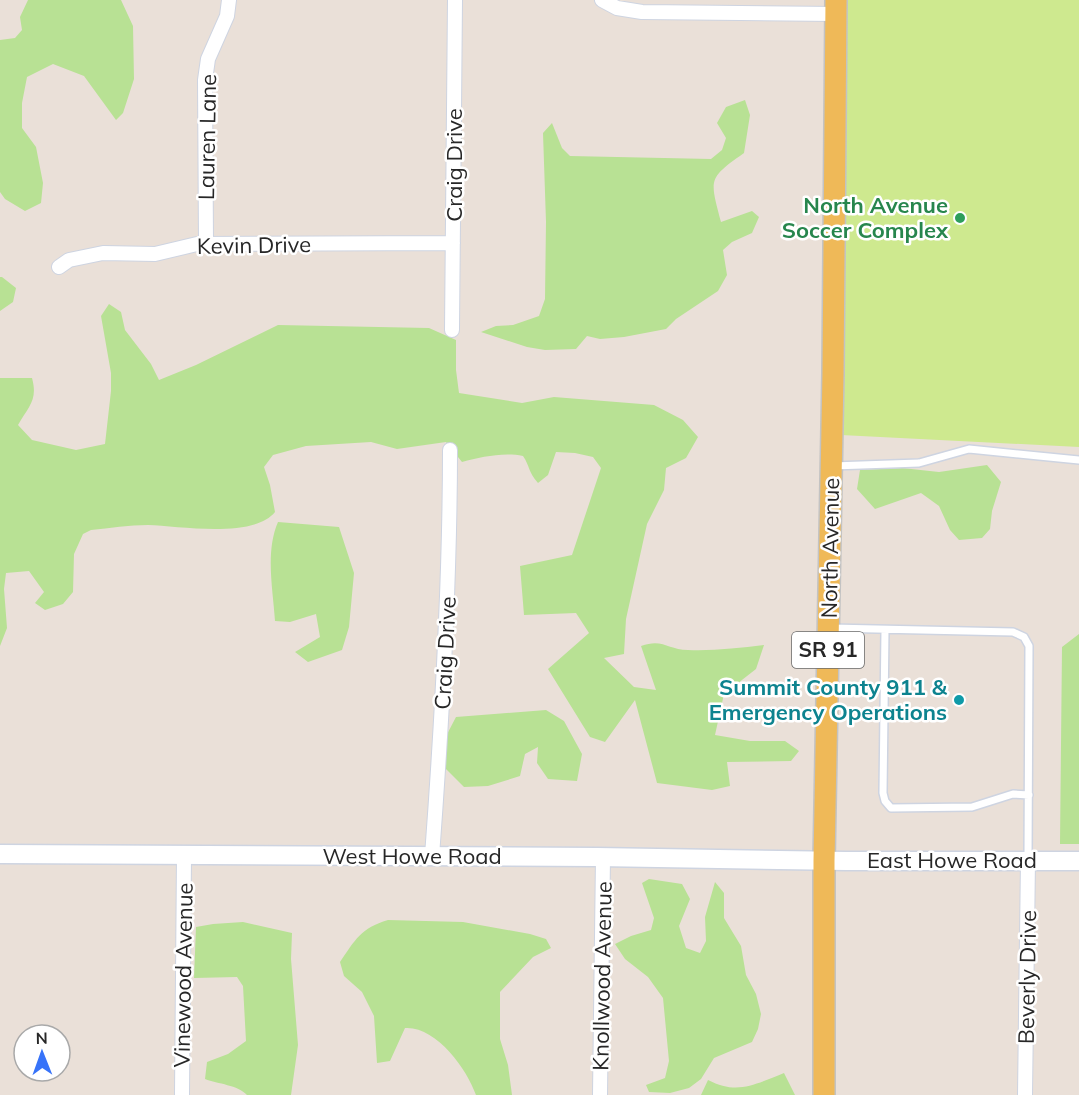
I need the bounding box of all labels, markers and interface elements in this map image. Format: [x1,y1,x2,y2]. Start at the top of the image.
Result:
street label: Lauren Lane [192,74,222,200]
street label: Craig Drive [440,108,468,222]
place label: North Avenue Soccer Complex [782,191,949,244]
marker: North Avenue Soccer Complex [953,211,967,225]
street label: Kevin Drive [197,230,311,260]
street label: North Avenue [815,478,845,618]
street label: Craig Drive [428,596,462,710]
road number: SR 91 [792,632,864,668]
place label: Summit County 911 & Emergency Operations [709,673,948,726]
marker: Summit County 911 & Emergency Operations [952,693,966,707]
street label: West Howe Road [322,842,502,870]
street label: East Howe Road [867,846,1037,874]
street label: Knollwood Avenue [586,881,618,1071]
street label: Vinewood Avenue [167,882,199,1068]
street label: Beverly Drive [1012,910,1042,1044]
north arrow [12,1023,72,1083]
text: N [36,1028,48,1048]

